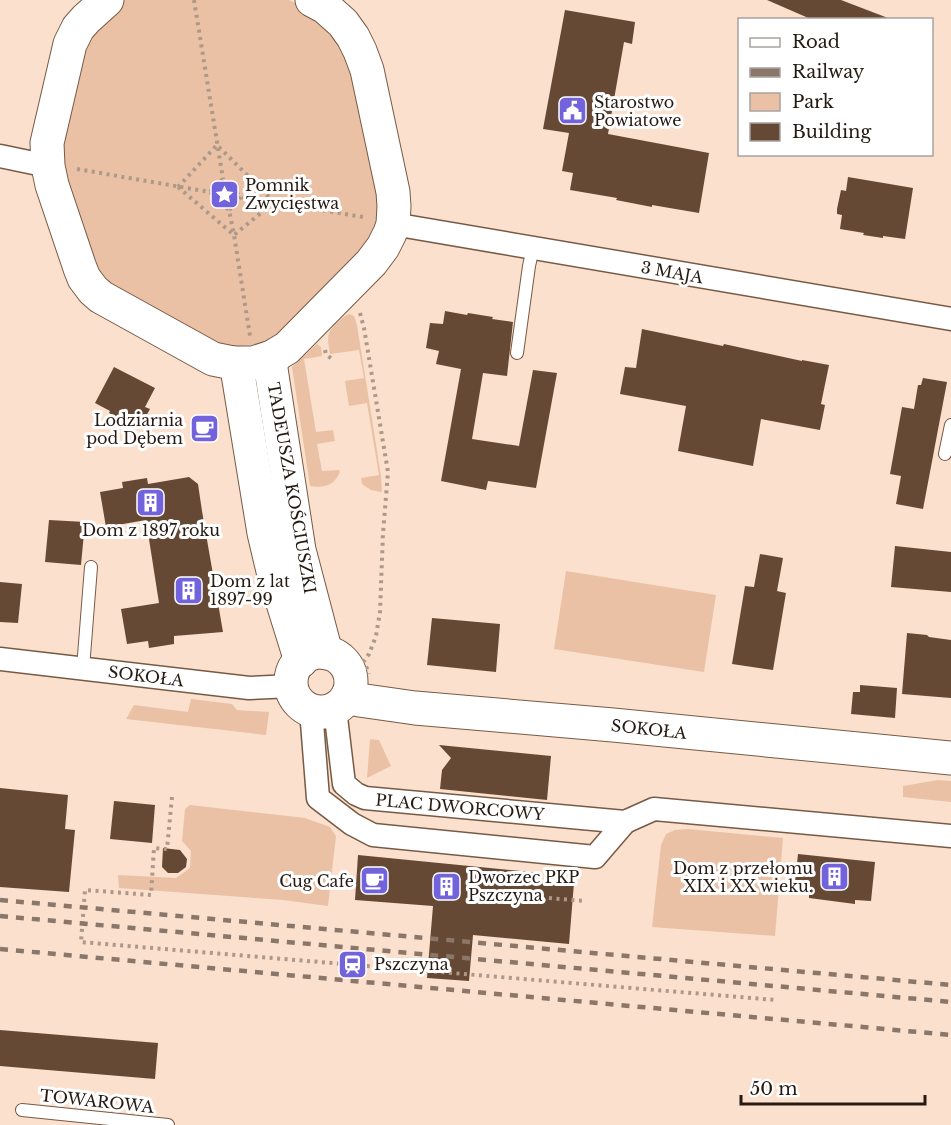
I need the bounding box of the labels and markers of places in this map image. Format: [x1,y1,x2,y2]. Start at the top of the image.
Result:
place label: Starostwo Powiatowe [594,92,681,130]
public building icon: Starostwo Powiatowe [557,95,589,127]
place label: Pomnik Zwycięstwa [245,175,339,213]
place icon: Pomnik Zwycięstwa [208,178,240,210]
place label: Lodziarnia pod Dębem [86,410,183,448]
cafe icon: Lodziarnia pod Dębem [188,413,220,445]
building icon: Dom z 1897 roku [135,486,167,518]
place label: Dom z 1897 roku [82,520,220,540]
place label: Dom z lat 1897-99 [210,571,290,609]
building icon: Dom z lat 1897-99 [173,574,205,606]
place label: Dom z przełomu XIX i XX wieku. [673,858,813,896]
building icon: Dom z przełomu XIX i XX wieku. [818,861,850,893]
cafe icon: Cug Cafe [359,865,391,897]
place label: Dworzec PKP Pszczyna [468,867,579,905]
building icon: Dworzec PKP Pszczyna [431,870,463,902]
place label: Cug Cafe [279,871,354,891]
station icon: Pszczyna [337,948,369,980]
place label: Pszczyna [374,954,449,974]

